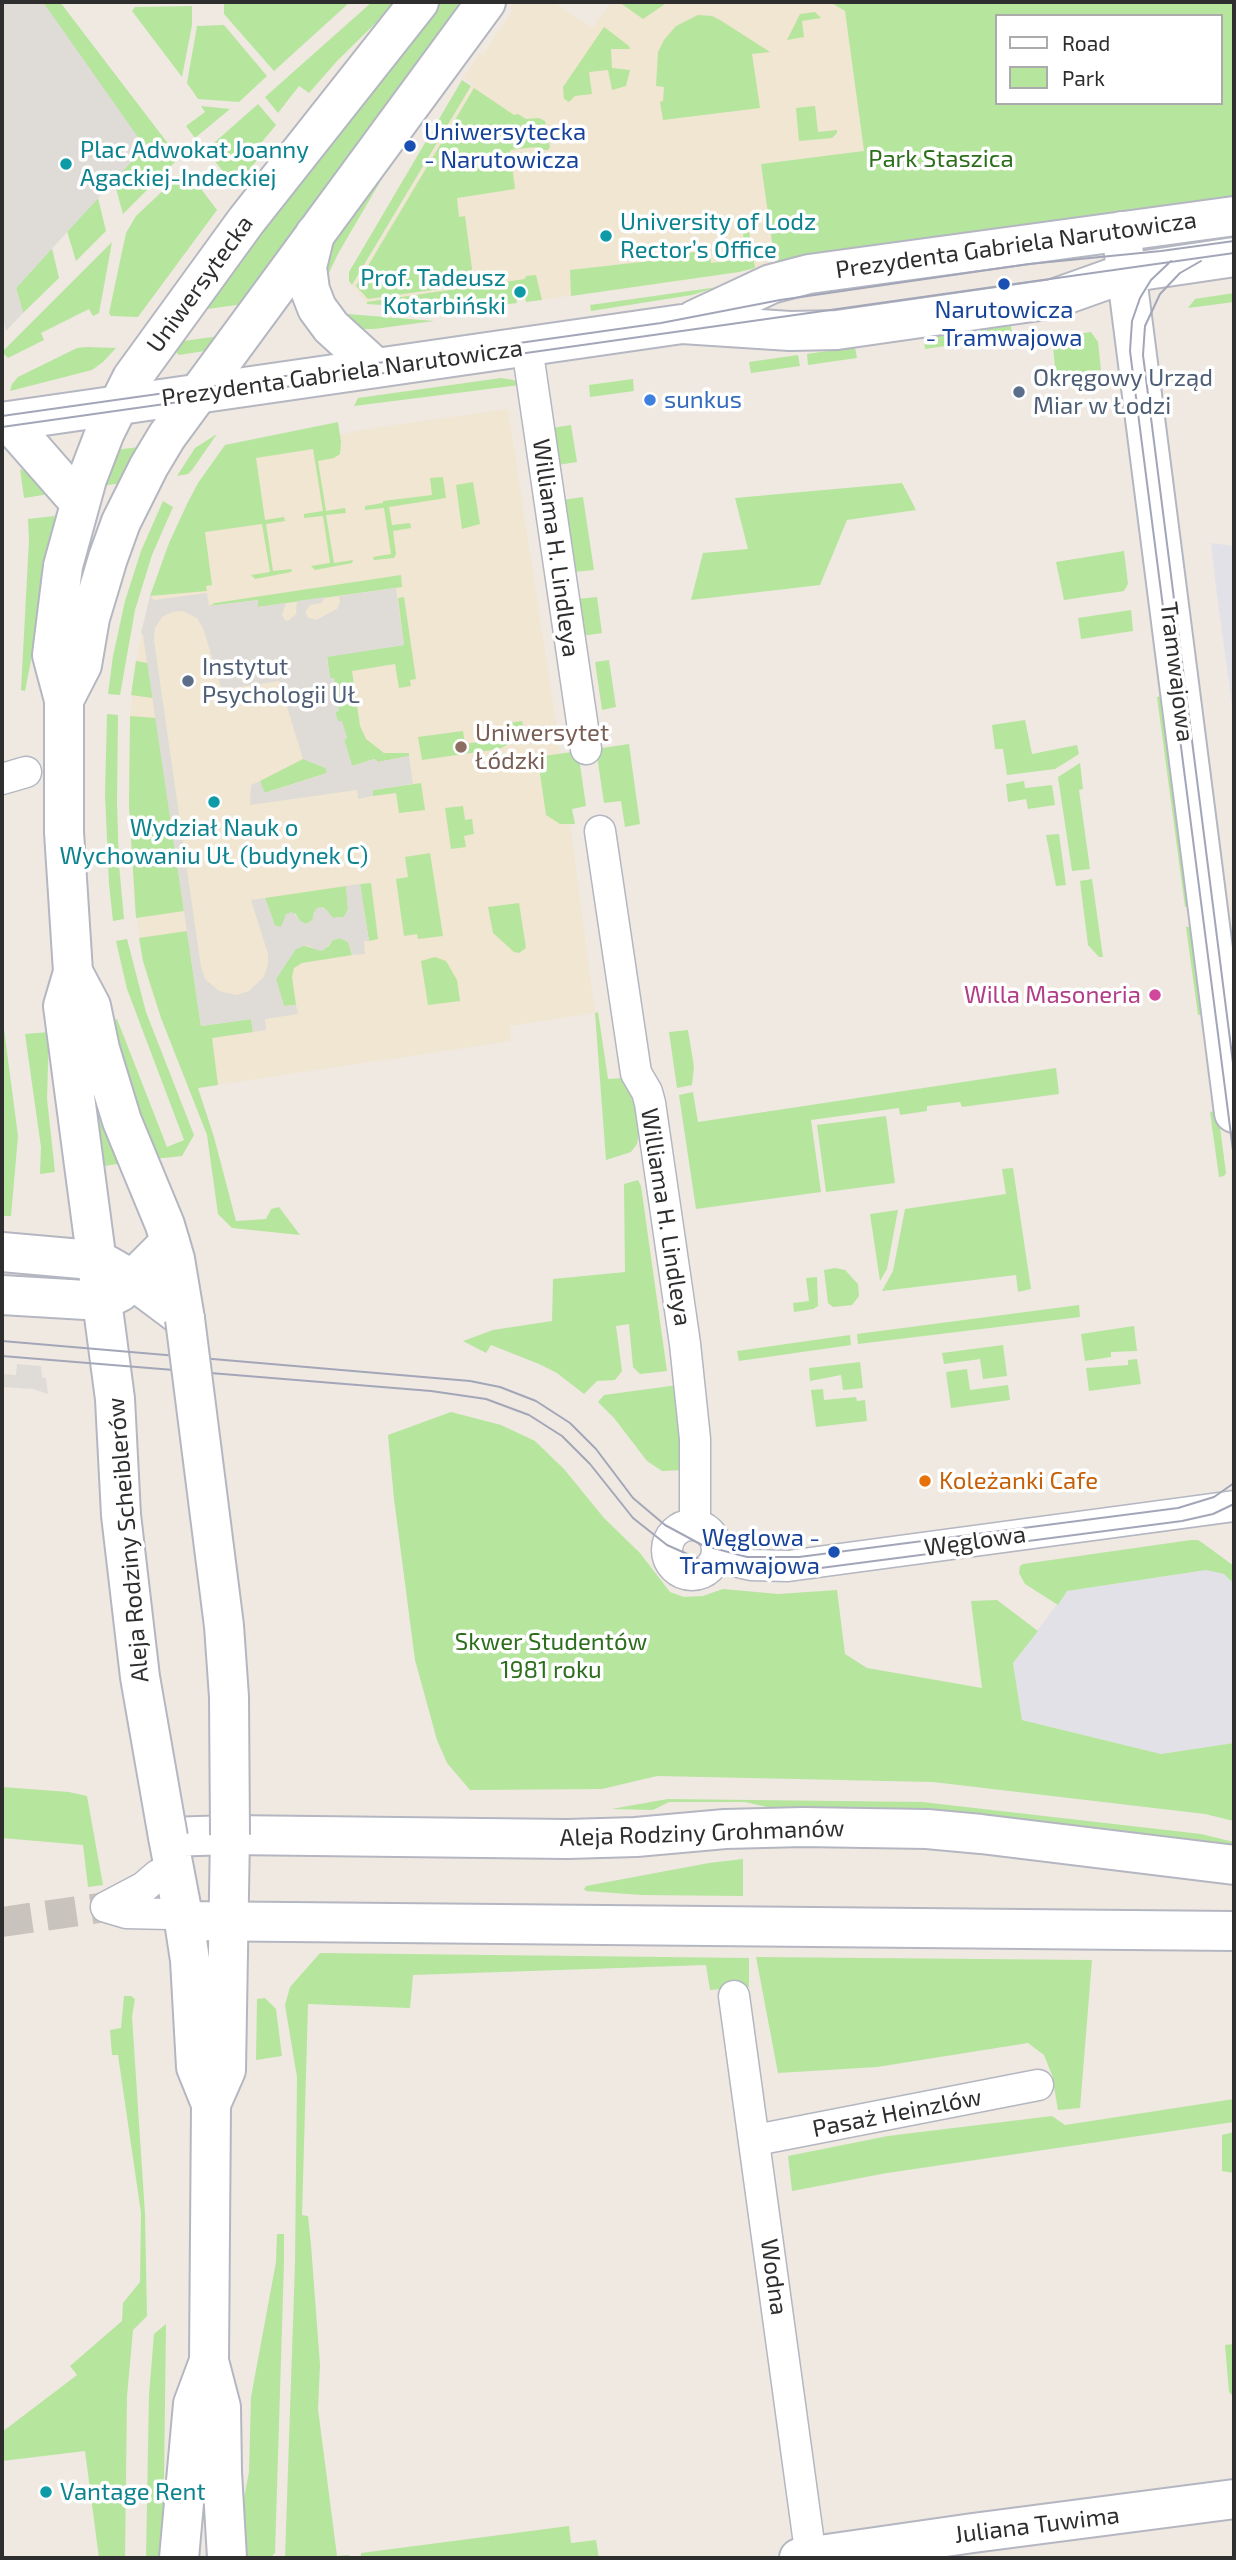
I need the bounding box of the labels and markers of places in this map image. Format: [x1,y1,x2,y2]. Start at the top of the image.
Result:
place label: Uniwersytecka - Narutowicza [424,118,586,174]
place label: Plac Adwokat Joanny Agackiej-Indeckiej [80,136,309,192]
marker: Uniwersytecka - Narutowicza [402,138,418,154]
marker: Plac Adwokat Joanny Agackiej-Indeckiej [58,156,74,172]
place label: University of Lodz Rector’s Office [620,208,816,264]
marker: University of Lodz Rector’s Office [598,228,614,244]
place label: Prof. Tadeusz Kotarbiński [360,264,506,320]
marker: Narutowicza - Tramwajowa [996,276,1012,292]
marker: Prof. Tadeusz Kotarbiński [512,284,528,300]
place label: Narutowicza - Tramwajowa [926,296,1082,352]
place label: Okręgowy Urząd Miar w Łodzi [1033,364,1213,420]
marker: Okręgowy Urząd Miar w Łodzi [1011,384,1027,400]
place label: sunkus [664,386,742,414]
marker: sunkus [642,392,658,408]
place label: Instytut Psychologii UŁ [202,653,360,709]
marker: Instytut Psychologii UŁ [180,673,196,689]
place label: Uniwersytet Łódzki [475,719,609,775]
marker: Uniwersytet Łódzki [453,739,469,755]
marker: Wydział Nauk o Wychowaniu UŁ (budynek C) [206,794,222,810]
place label: Wydział Nauk o Wychowaniu UŁ (budynek C) [60,814,368,870]
place label: Willa Masoneria [964,981,1141,1009]
marker: Willa Masoneria [1147,987,1163,1003]
place label: Koleżanki Cafe [939,1467,1098,1495]
marker: Koleżanki Cafe [917,1473,933,1489]
place label: Węglowa - Tramwajowa [679,1524,820,1580]
marker: Węglowa - Tramwajowa [826,1544,842,1560]
place label: Vantage Rent [60,2478,206,2506]
marker: Vantage Rent [38,2484,54,2500]

